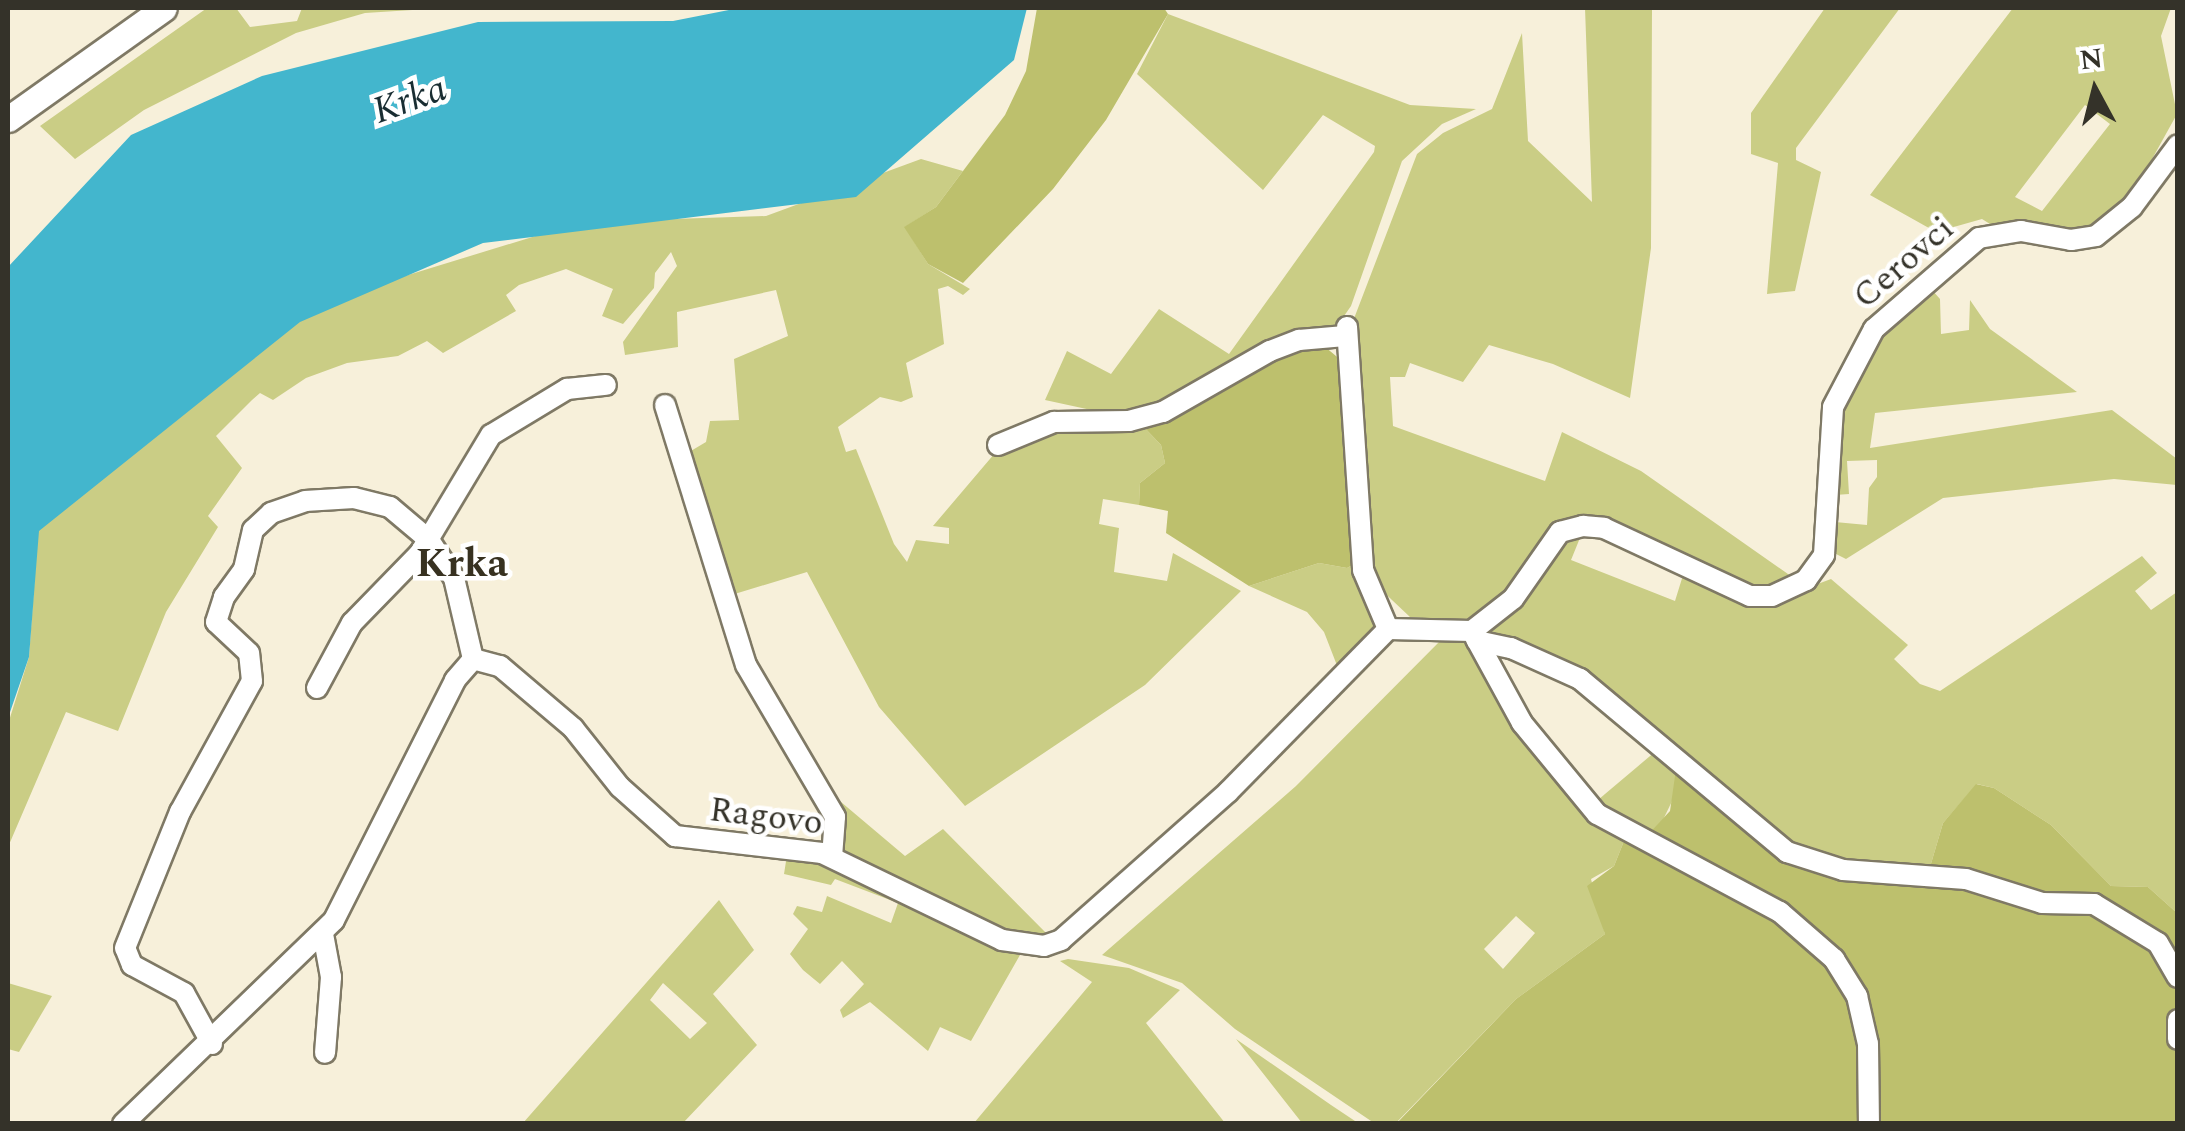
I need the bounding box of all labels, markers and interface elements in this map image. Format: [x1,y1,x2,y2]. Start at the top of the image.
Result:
text: N [2077,37,2105,82]
north arrow [2045,40,2145,140]
water label: Krka [367,67,453,135]
street label: Cerovci [1845,208,1963,318]
district label: Krka [416,541,508,589]
street label: Ragovo [707,789,825,845]

